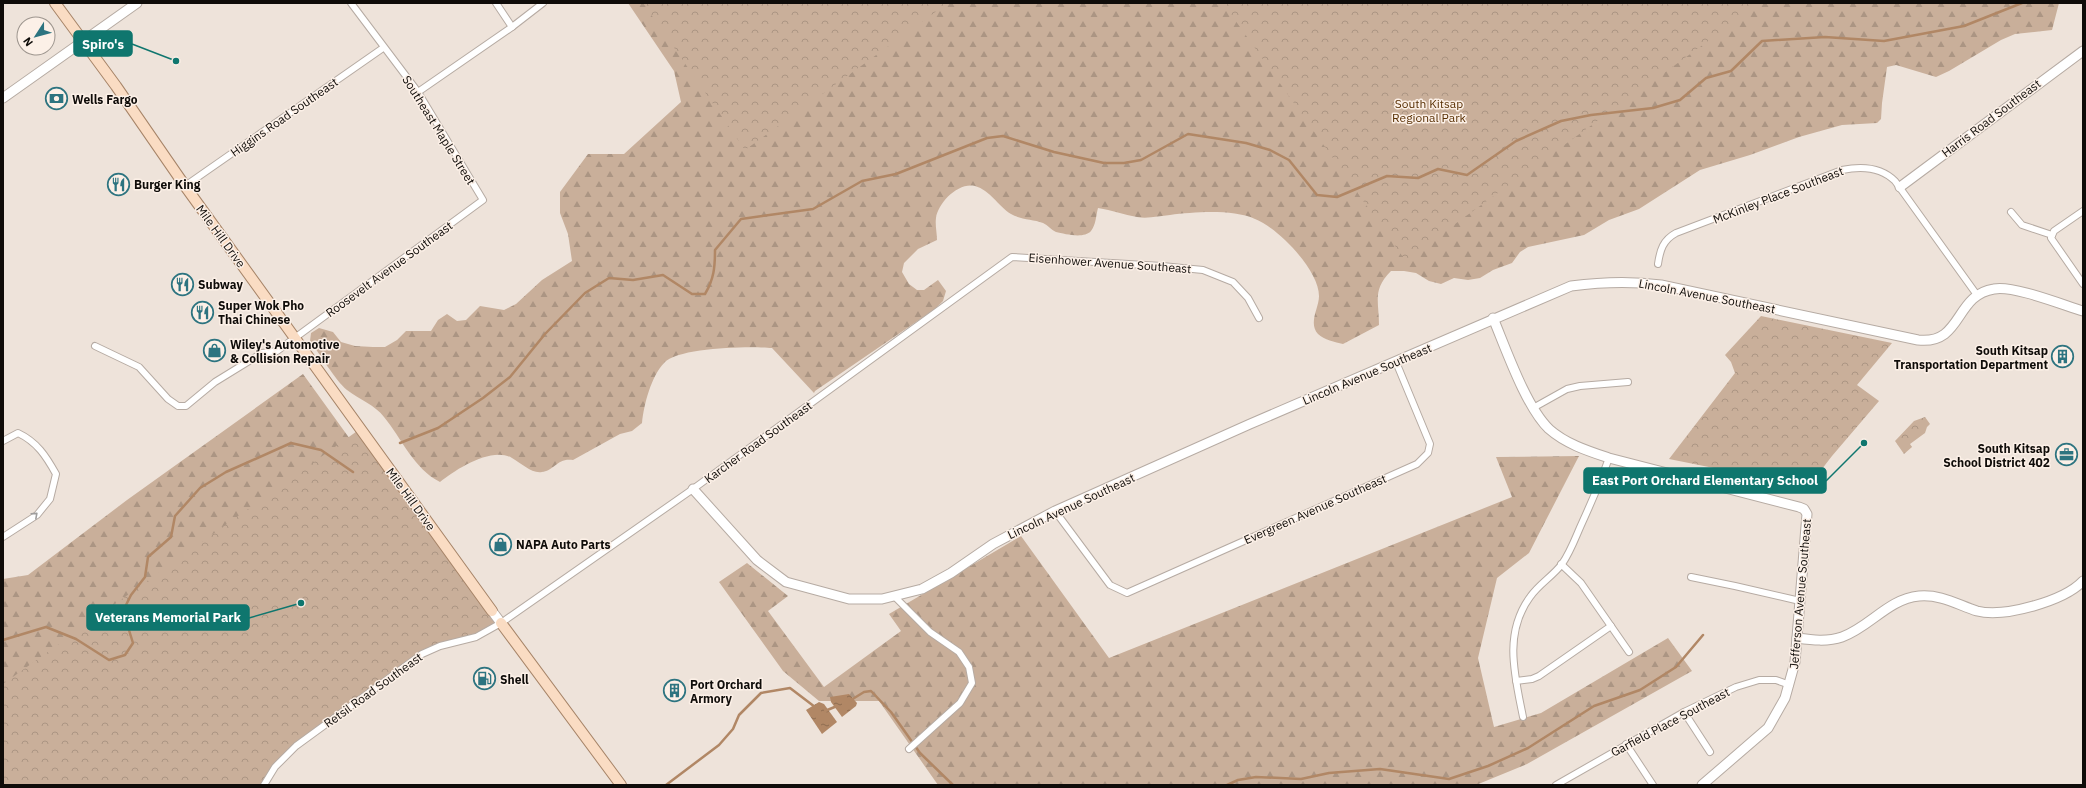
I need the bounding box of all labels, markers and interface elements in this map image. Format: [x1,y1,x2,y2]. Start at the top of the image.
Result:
north arrow [16,16,56,56]
callout: Spiro's [74,31,132,56]
text: N [20,35,36,49]
text: Spiro's [82,36,124,53]
street label: Southeast Maple Street [399,73,479,187]
street label: Higgins Road Southeast [227,74,341,160]
street label: Harris Road Southeast [1938,76,2044,160]
bank icon: Wells Fargo [44,86,70,112]
place label: Wells Fargo [72,92,138,107]
park label: South Kitsap Regional Park [1392,96,1467,125]
street label: McKinley Place Southeast [1711,163,1845,227]
restaurant icon: Burger King [106,171,132,197]
place label: Burger King [134,177,201,192]
street label: Mile Hill Drive [193,202,249,271]
street label: Roosevelt Avenue Southeast [323,218,455,320]
street label: Eisenhower Avenue Southeast [1028,250,1192,276]
restaurant icon: Subway [170,271,196,297]
street label: Lincoln Avenue Southeast [1637,275,1777,317]
place label: Subway [198,277,243,292]
place label: Super Wok Pho Thai Chinese [218,298,304,327]
restaurant icon: Super Wok Pho Thai Chinese [190,299,216,325]
place label: Wiley's Automotive & Collision Repair [230,337,340,366]
shop icon: Wiley's Automotive & Collision Repair [202,338,228,364]
street label: Lincoln Avenue Southeast [1300,340,1434,408]
place label: South Kitsap Transportation Department [1894,343,2048,372]
building icon: South Kitsap Transportation Department [2050,344,2076,370]
street label: Karcher Road Southeast [701,398,815,486]
place label: South Kitsap School District 402 [1943,441,2050,470]
office icon: South Kitsap School District 402 [2053,442,2079,468]
street label: Mile Hill Drive [383,465,439,534]
callout: East Port Orchard Elementary School [1584,468,1826,493]
street label: Lincoln Avenue Southeast [1005,470,1137,542]
street label: Evergreen Avenue Southeast [1241,471,1389,547]
text: East Port Orchard Elementary School [1592,472,1818,489]
one-way arrow [30,513,38,520]
street label: Jefferson Avenue Southeast [1786,518,1814,670]
shop icon: NAPA Auto Parts [487,531,513,557]
place label: NAPA Auto Parts [516,537,611,552]
callout: Veterans Memorial Park [87,605,249,630]
text: Veterans Memorial Park [95,609,242,626]
street label: Retsil Road Southeast [321,649,425,731]
fuel station icon: Shell [472,666,498,692]
place label: Shell [500,672,529,687]
place label: Port Orchard Armory [690,677,762,706]
building icon: Port Orchard Armory [662,678,688,704]
street label: Garfield Place Southeast [1608,684,1732,760]

